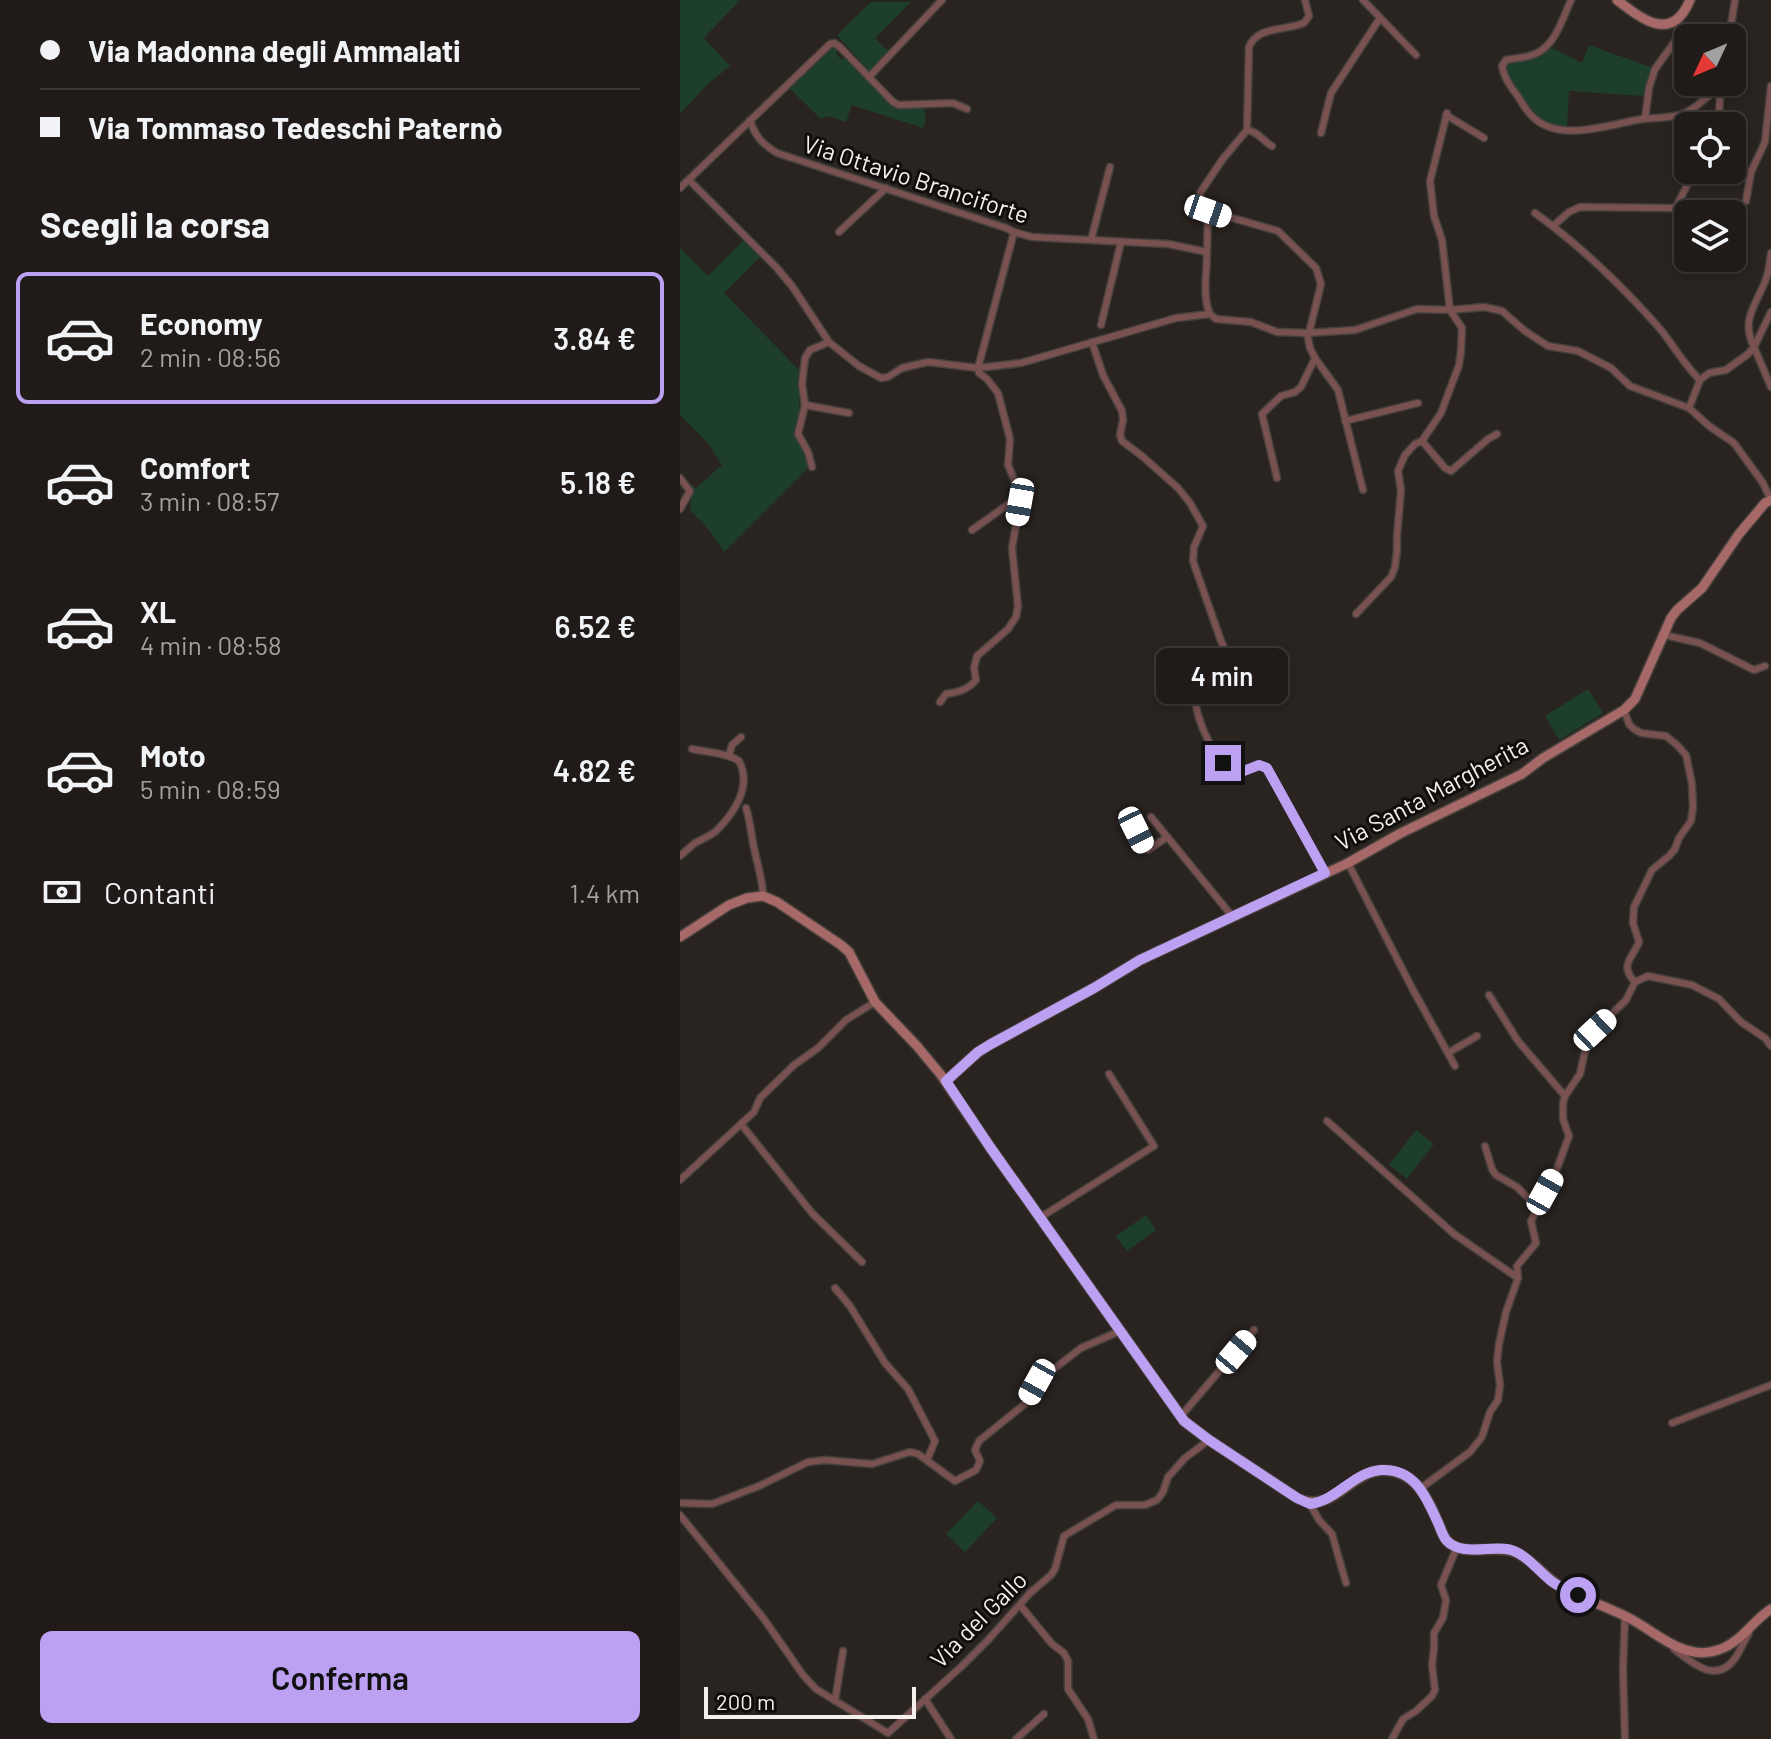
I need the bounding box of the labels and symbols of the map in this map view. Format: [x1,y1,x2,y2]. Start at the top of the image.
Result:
north arrow [1674,24,1746,96]
street label: Via Ottavio Branciforte [800,128,1033,229]
car [1181,192,1235,230]
car [1004,476,1036,528]
callout: 4 min [1157,647,1289,703]
street label: Via Santa Margherita [1330,730,1533,856]
route end [1205,745,1241,781]
car [1115,803,1157,857]
car [1569,1005,1621,1055]
car [1523,1165,1567,1219]
car [1211,1326,1261,1378]
car [1015,1355,1059,1409]
street label: Via del Gallo [924,1565,1032,1673]
route start [1560,1577,1596,1613]
scale bar [704,1683,916,1719]

